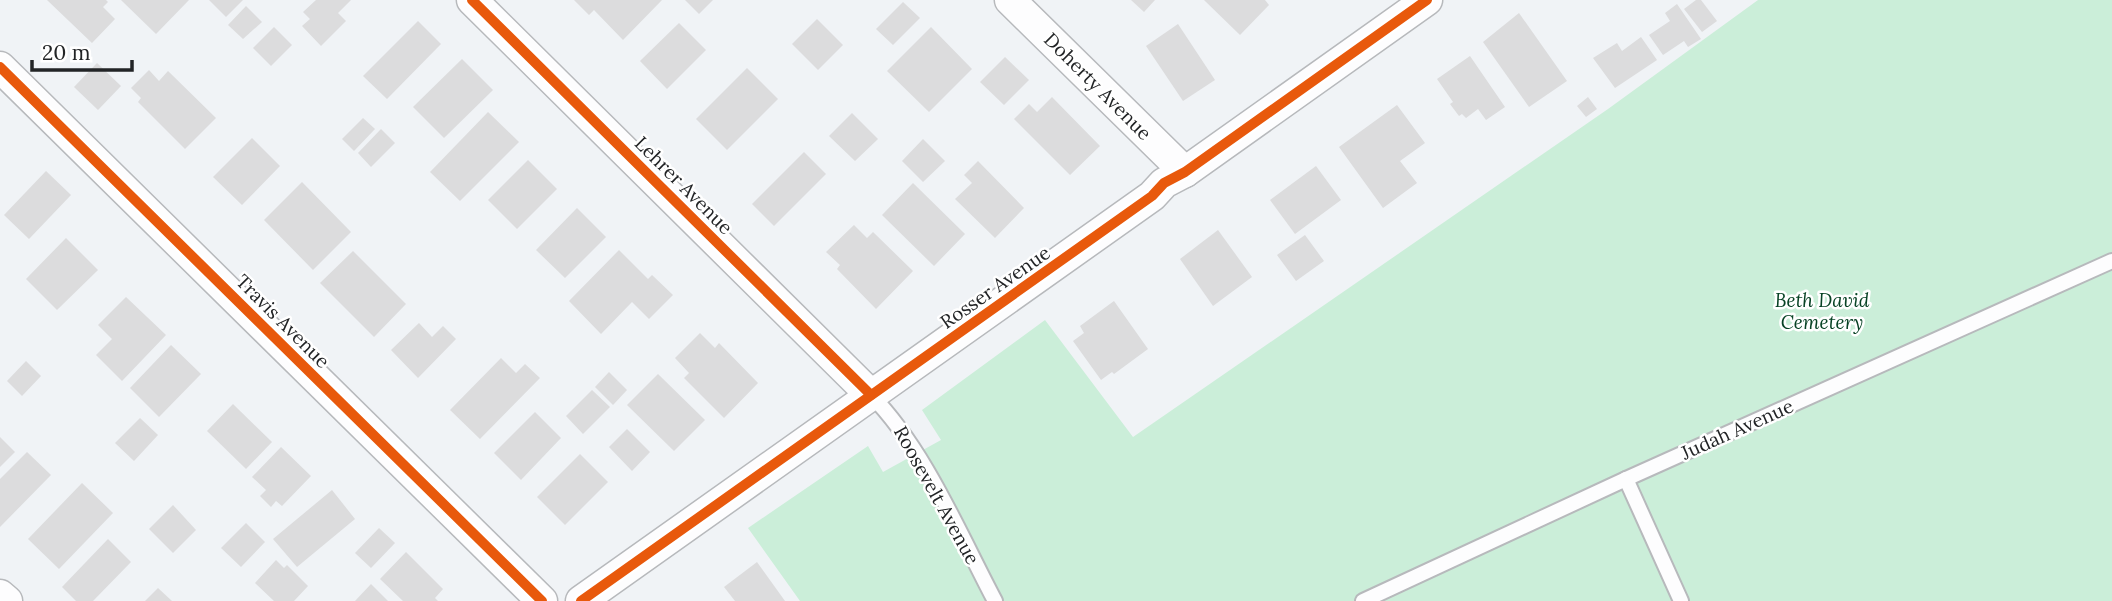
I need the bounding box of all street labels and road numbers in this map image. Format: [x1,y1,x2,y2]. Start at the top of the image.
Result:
street label: Doherty Avenue [1039,27,1157,145]
street label: Lehrer Avenue [630,131,738,239]
street label: Rosser Avenue [935,240,1055,334]
street label: Travis Avenue [231,269,335,373]
street label: Judah Avenue [1676,394,1797,465]
street label: Roosevelt Avenue [889,421,985,569]

